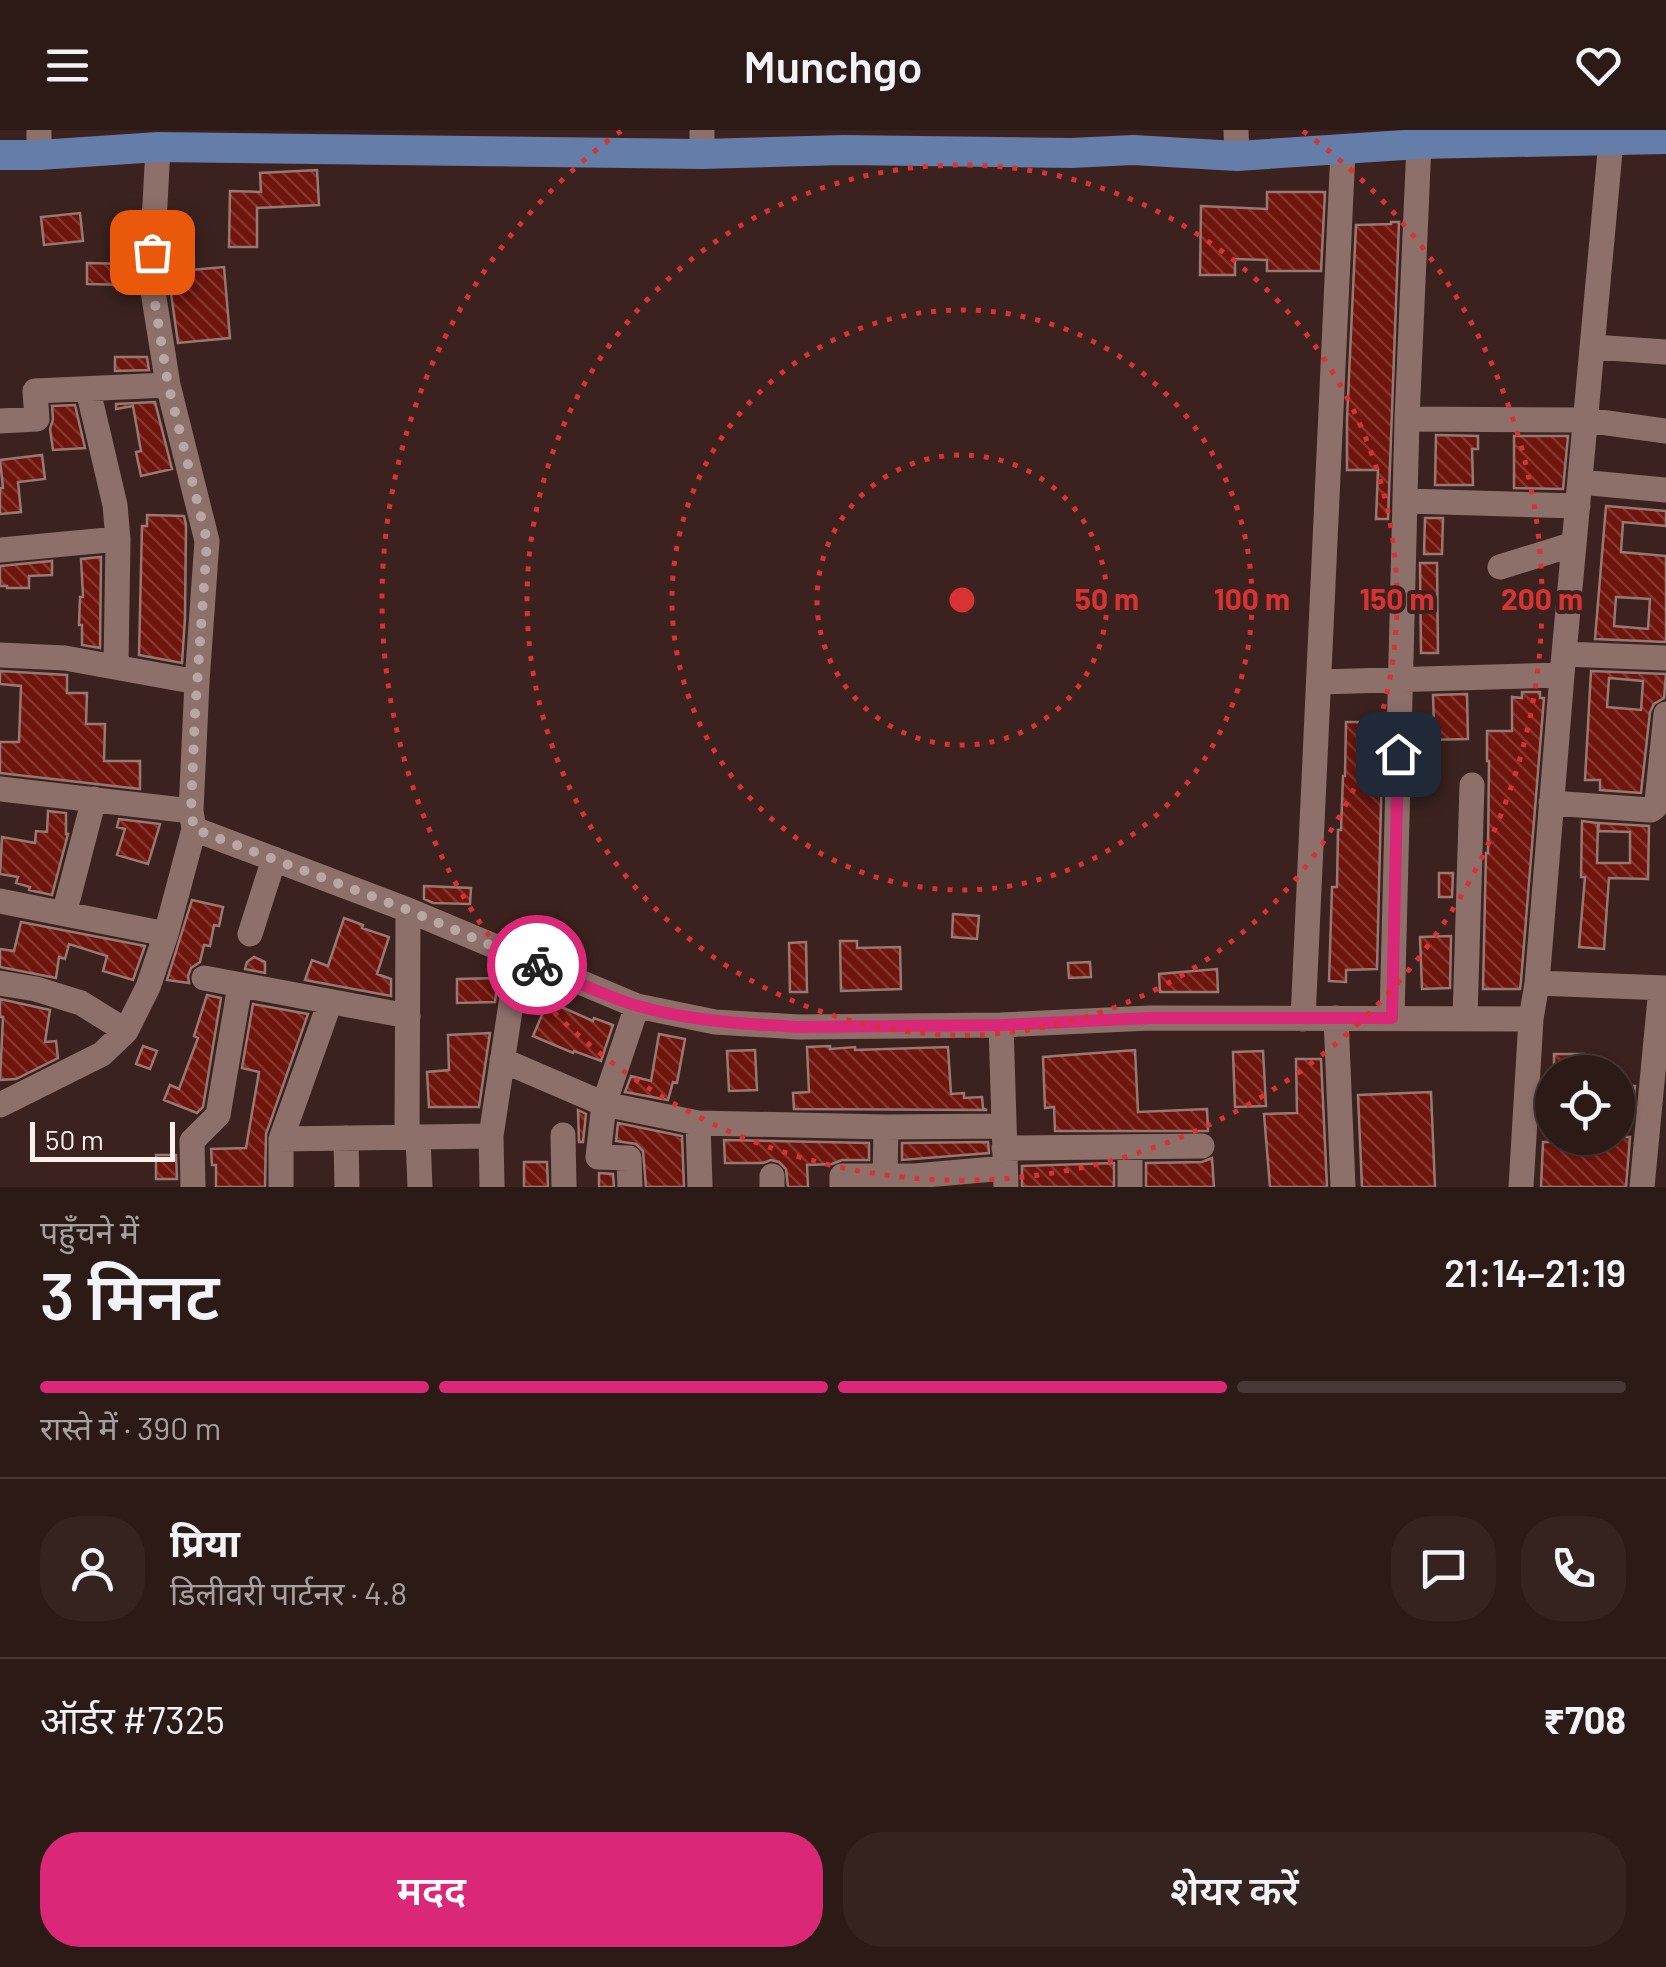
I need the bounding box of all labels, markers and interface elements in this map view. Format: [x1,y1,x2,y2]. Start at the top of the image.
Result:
icon: menu [40,38,95,93]
text: Munchgo [744,38,922,92]
icon: heart [1571,38,1626,93]
pin [110,210,195,295]
icon: bag [125,225,180,280]
text: 50 m [1075,580,1139,616]
text: 100 m [1214,580,1290,616]
text: 150 m [1360,580,1434,616]
text: 200 m [1501,580,1583,616]
centre of rings [944,582,980,618]
pin [1356,712,1441,797]
icon: home [1371,727,1426,782]
courier [487,915,587,1015]
icon: bike [510,938,565,993]
map controls [1535,1055,1635,1155]
button: locate [1535,1055,1635,1155]
scale bar [30,1117,175,1162]
text: 50 m [45,1122,104,1156]
text: पहुँचने में [40,1212,139,1250]
text: 21:14–21:19 [1444,1249,1626,1295]
text: 3 मिनट [40,1255,219,1333]
text: रास्ते में · 390 m [40,1408,221,1446]
button: person [40,1516,145,1621]
button: chat [1391,1516,1496,1621]
button: phone [1521,1516,1626,1621]
text: प्रिया [170,1519,240,1565]
text: डिलीवरी पार्टनर · 4.8 [170,1573,407,1611]
text: ऑर्डर #7325 [40,1696,225,1742]
text: ₹708 [1543,1696,1626,1742]
button: मदद [40,1832,823,1947]
button: शेयर करें [843,1832,1626,1947]

